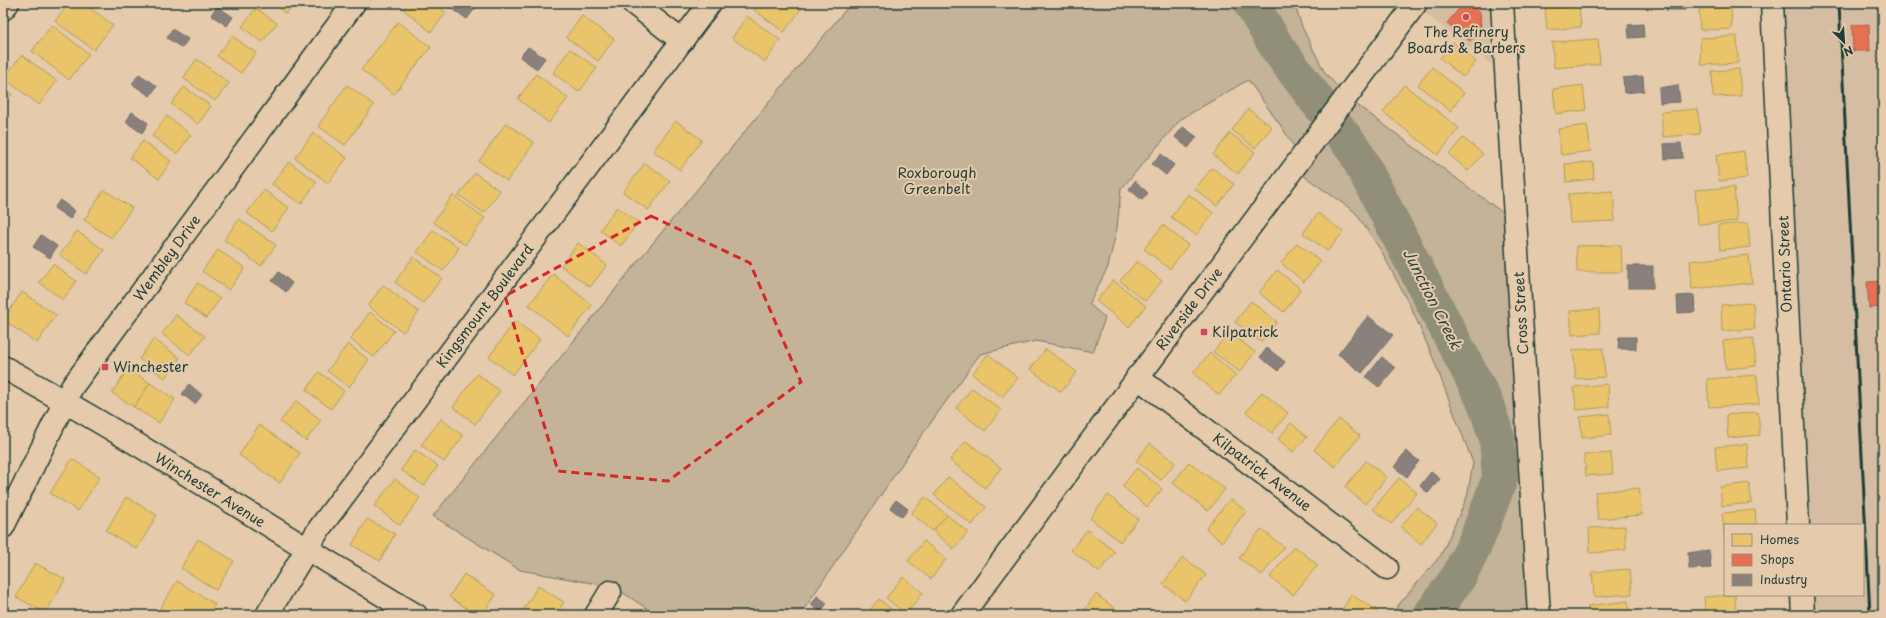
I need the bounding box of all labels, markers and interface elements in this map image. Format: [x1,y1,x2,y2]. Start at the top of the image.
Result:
marker: The Refinery Boards & Barbers [1461,12,1471,22]
place label: The Refinery Boards & Barbers [1407,21,1525,58]
north arrow [1824,22,1864,62]
text: N [1841,42,1856,61]
park label: Roxborough Greenbelt [897,162,977,199]
street label: Wembley Drive [128,210,205,305]
street label: Ontario Street [1772,215,1797,313]
street label: Kingsmount Boulevard [431,239,538,372]
water label: Junction Creek [1398,244,1469,353]
street label: Riverside Drive [1150,263,1227,355]
street label: Cross Street [1508,271,1533,355]
place label: Kilpatrick [1212,321,1279,342]
marker: Kilpatrick [1199,327,1209,337]
place label: Winchester [113,356,189,377]
marker: Winchester [100,362,110,372]
street label: Kilpatrick Avenue [1209,427,1316,516]
street label: Winchester Avenue [151,447,270,532]
legend [1724,524,1864,596]
text: Homes [1760,530,1799,548]
text: Shops [1760,550,1795,568]
text: Industry [1760,570,1808,588]

